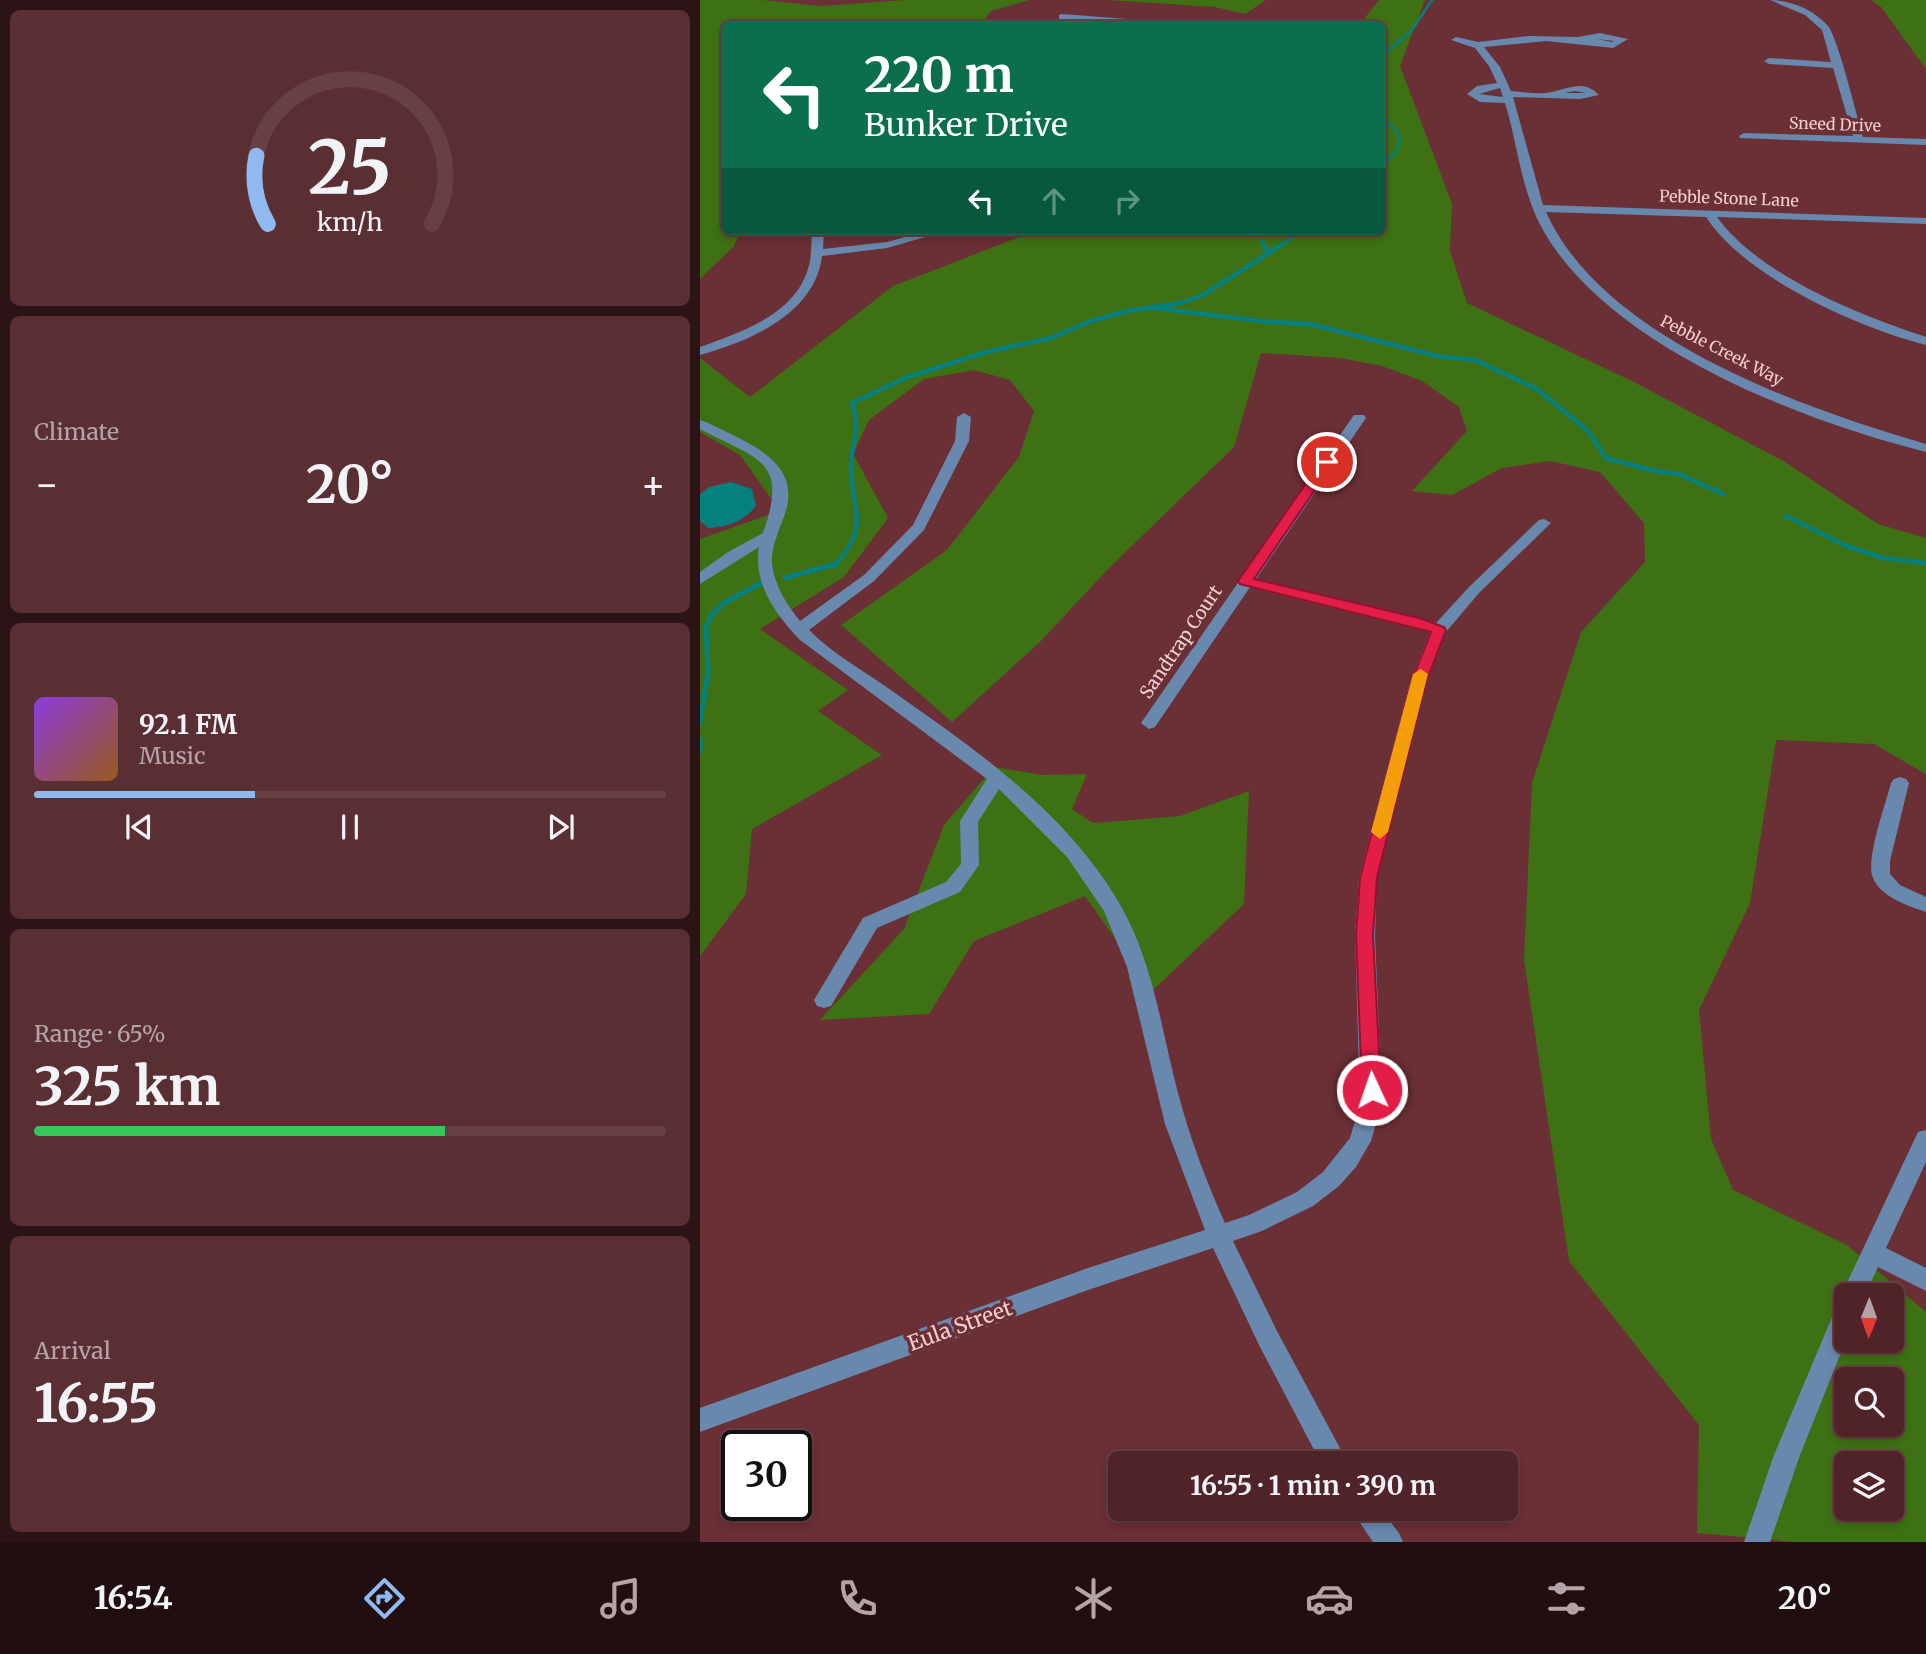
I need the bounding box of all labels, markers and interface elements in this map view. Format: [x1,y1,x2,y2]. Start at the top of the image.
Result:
text: 220 m [864,44,1014,105]
icon: left [749,49,840,140]
text: Bunker Drive [864,105,1068,145]
street label: Sneed Drive [1789,112,1881,136]
text: 25 [308,123,392,215]
icon: left [962,182,1000,220]
icon: ahead [1035,182,1073,220]
icon: right [1108,182,1146,220]
street label: Pebble Stone Lane [1659,186,1799,210]
text: km/h [317,206,383,238]
street label: Pebble Creek Way [1657,310,1787,390]
text: Climate [34,417,119,446]
pin [1297,432,1357,492]
icon: arrive [1308,443,1346,481]
text: 20° [306,452,394,517]
text: − [34,461,59,508]
text: + [641,461,666,508]
street label: Sandtrap Court [1134,581,1227,703]
text: 92.1 FM [139,708,237,741]
text: Music [139,741,206,770]
icon: previous [120,808,158,846]
icon: pause [331,808,369,846]
icon: next [542,808,580,846]
text: Range · 65% [34,1019,166,1048]
position arrow [1335,1053,1409,1127]
text: 325 km [34,1054,220,1119]
north arrow [1834,1283,1904,1353]
map controls [1834,1283,1904,1521]
street label: Eula Street [904,1294,1016,1357]
text: Arrival [34,1336,111,1365]
button: search [1834,1367,1904,1437]
text: 16:55 [34,1371,158,1436]
speed limit sign: 30 [721,1430,812,1521]
button: layers [1834,1451,1904,1521]
text: 16:55 · 1 min · 390 m [1190,1469,1436,1502]
icon: directions [360,1574,409,1623]
icon: music [596,1574,645,1623]
icon: phone [833,1574,882,1623]
icon: climate [1069,1574,1118,1623]
icon: car [1305,1574,1354,1623]
icon: filters [1542,1574,1591,1623]
text: 16:54 [94,1578,173,1618]
text: 20° [1778,1578,1832,1618]

